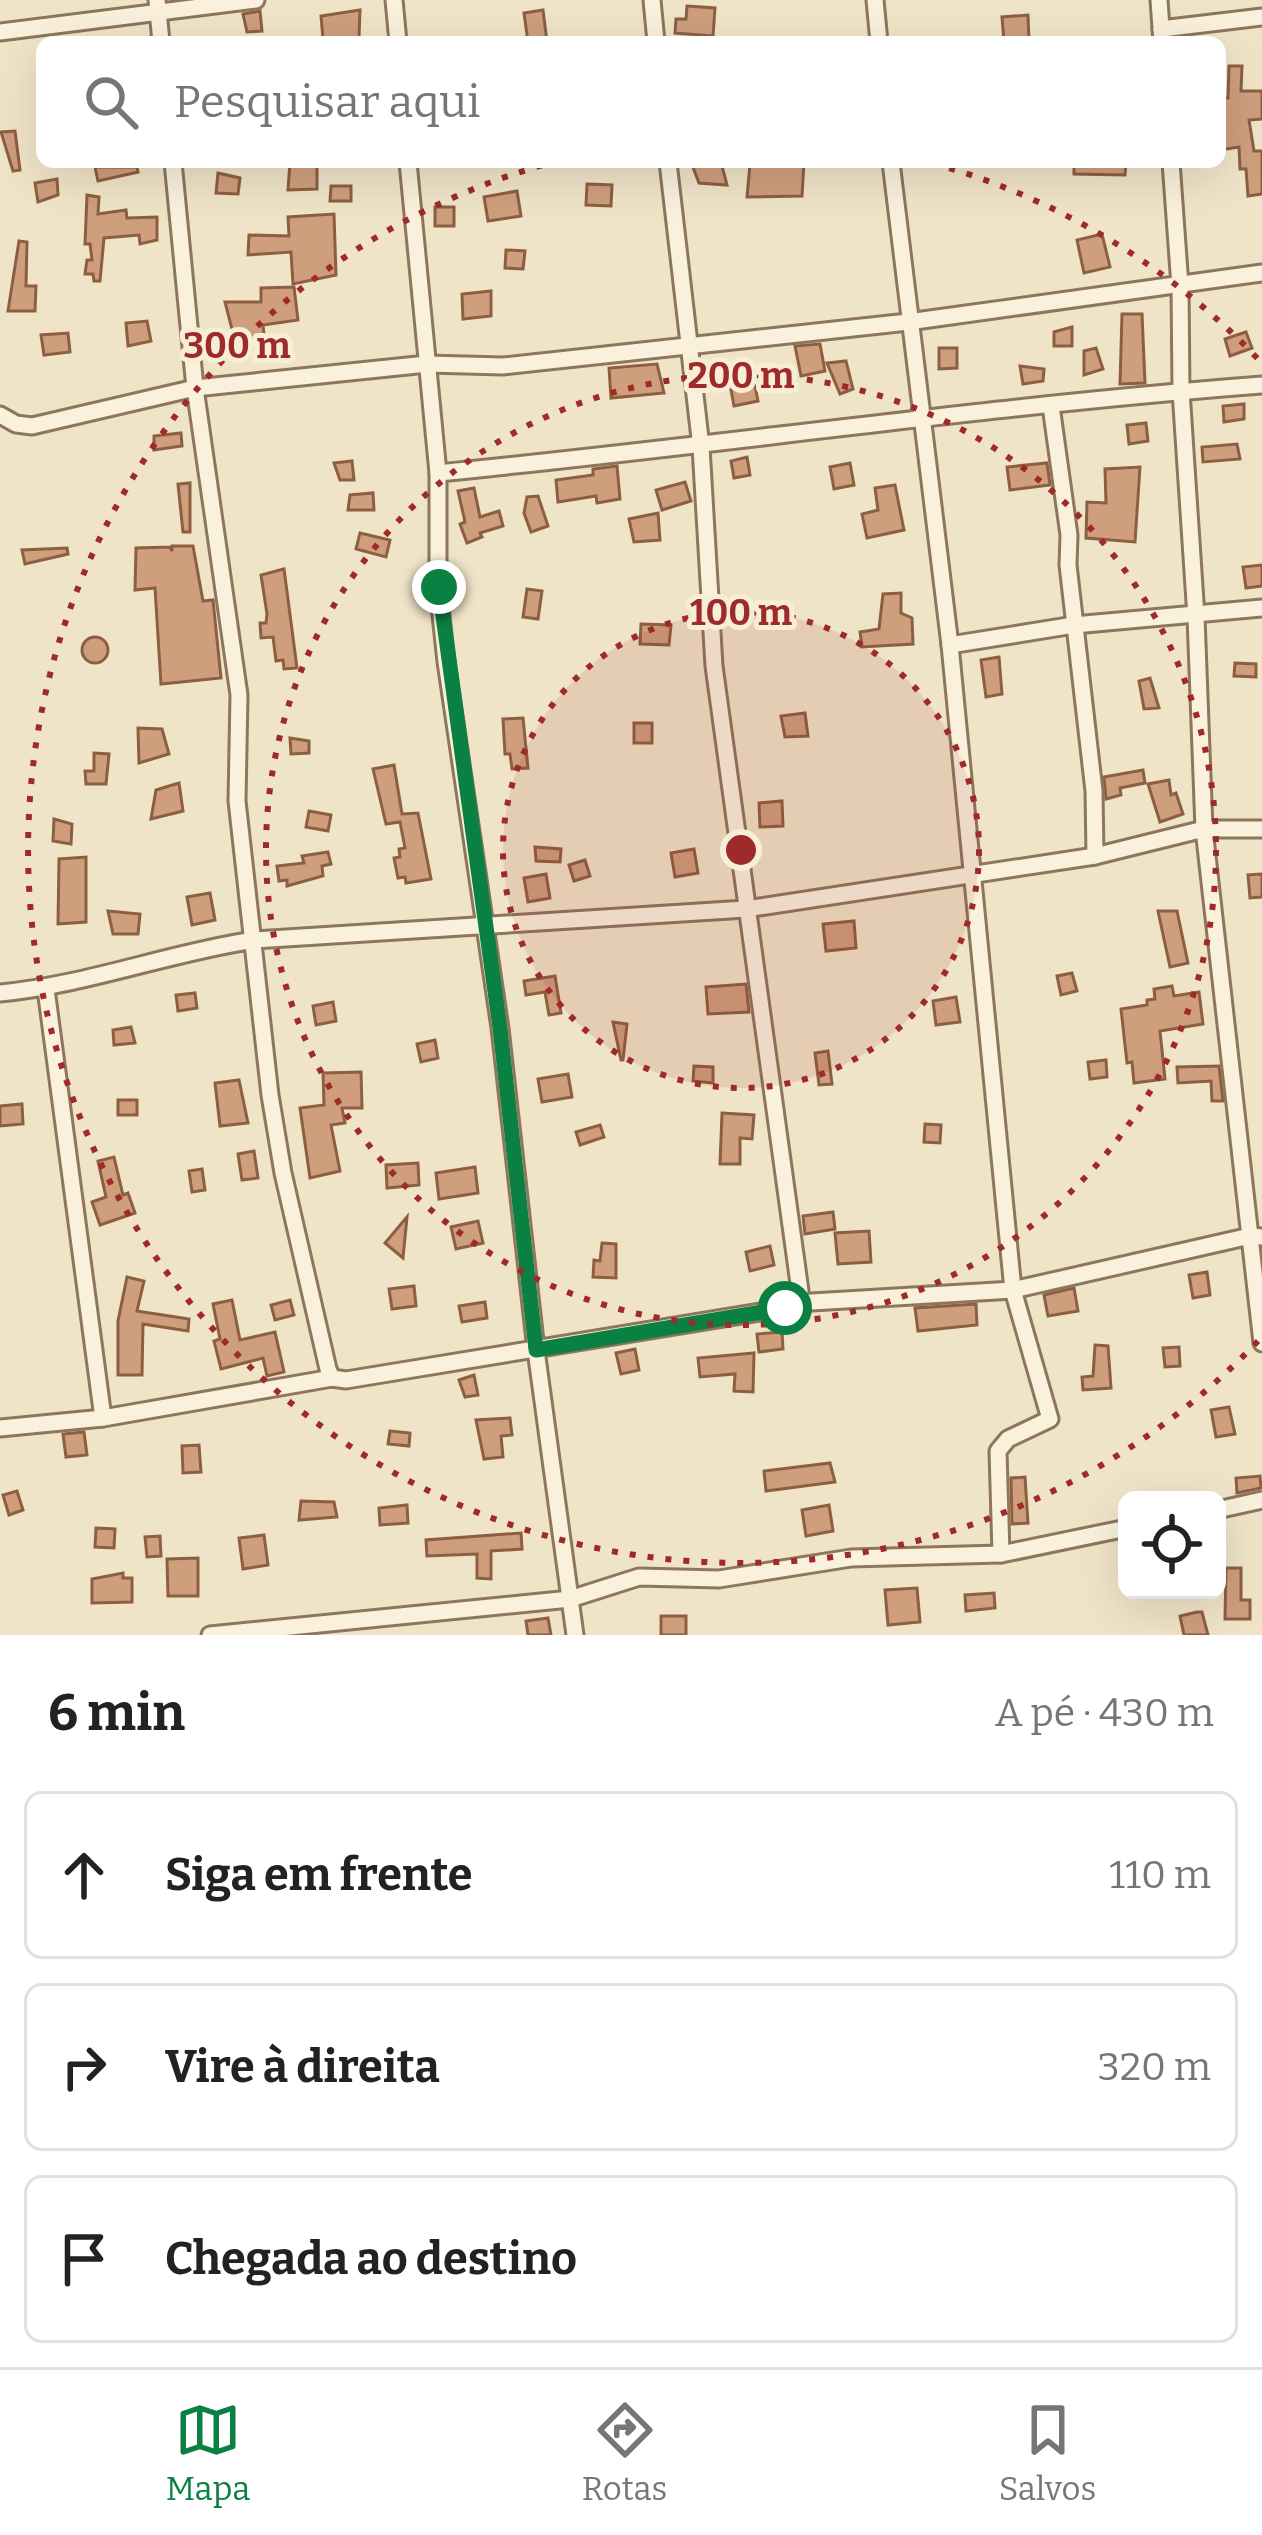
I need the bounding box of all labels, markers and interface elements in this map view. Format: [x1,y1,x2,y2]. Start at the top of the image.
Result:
search box [36,36,1226,168]
icon: search [78,69,144,135]
text: Pesquisar aqui [174,75,480,129]
text: 300 m [183,324,291,368]
text: 200 m [688,354,794,398]
route end [412,560,466,614]
text: 100 m [690,591,792,635]
centre of rings [720,829,762,871]
route start [758,1281,812,1335]
map controls [1118,1491,1226,1599]
button: locate [1118,1491,1226,1599]
text: 6 min [48,1682,185,1744]
text: A pé · 430 m [995,1690,1214,1736]
icon: ahead [51,1842,117,1908]
text: Siga em frente [165,1848,473,1902]
text: 110 m [1109,1852,1211,1898]
icon: right [51,2034,117,2100]
text: Vire à direita [165,2040,440,2094]
text: 320 m [1098,2044,1211,2090]
icon: arrive [51,2226,117,2292]
text: Chegada ao destino [165,2232,577,2286]
tab: Mapa [166,2397,250,2509]
tab: Rotas [582,2397,667,2509]
tab: Salvos [999,2397,1096,2509]

